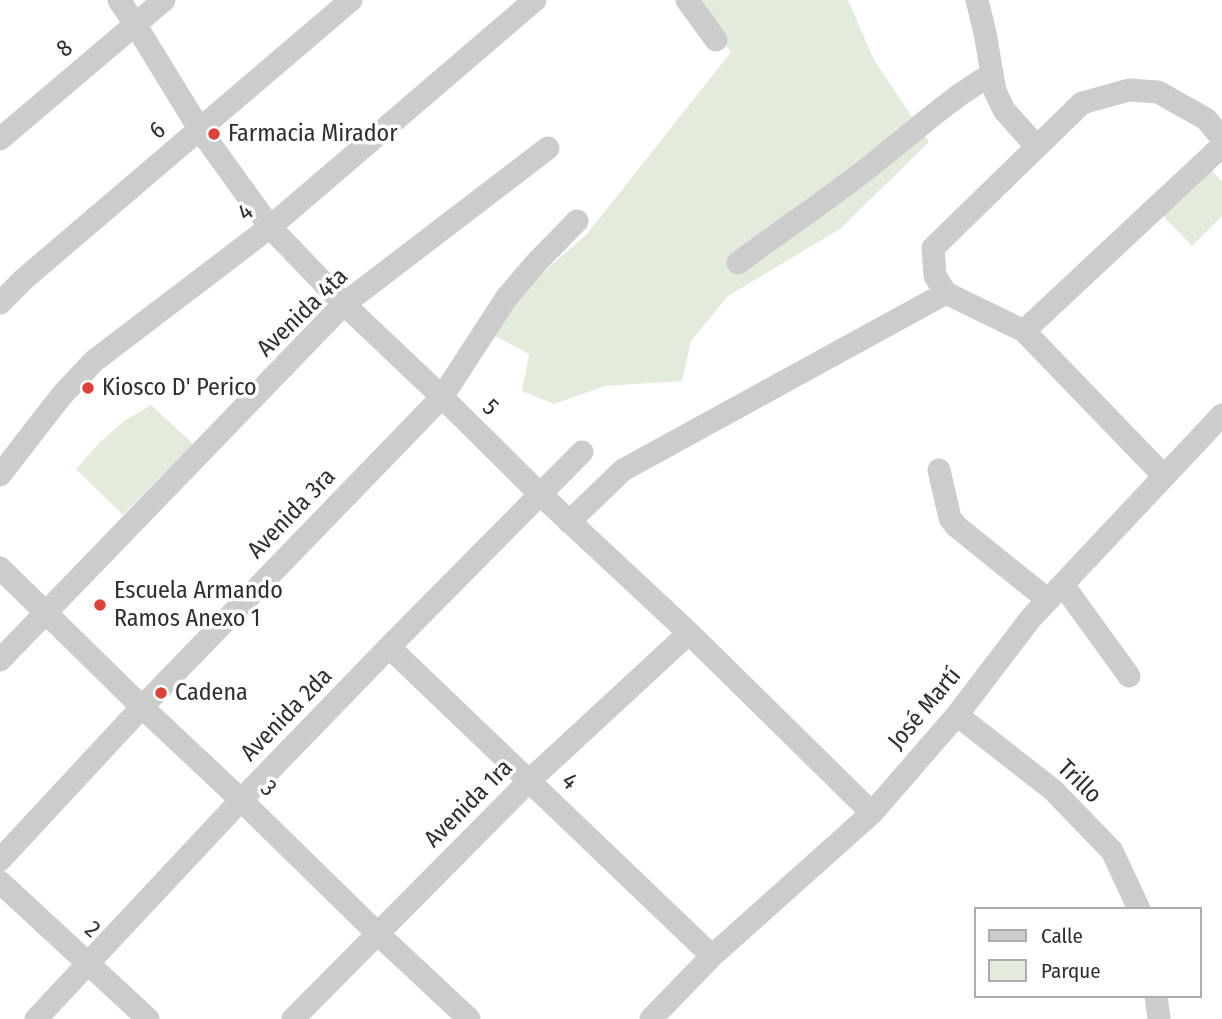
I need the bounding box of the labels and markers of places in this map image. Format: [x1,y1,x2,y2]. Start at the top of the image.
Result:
place label: Farmacia Mirador [228,120,398,148]
marker: Farmacia Mirador [206,126,222,142]
place label: Kiosco D' Perico [102,374,257,402]
marker: Kiosco D' Perico [80,380,96,396]
place label: Escuela Armando Ramos Anexo 1 [114,577,283,633]
marker: Escuela Armando Ramos Anexo 1 [92,597,108,613]
place label: Cadena [175,679,248,707]
marker: Cadena [153,685,169,701]

